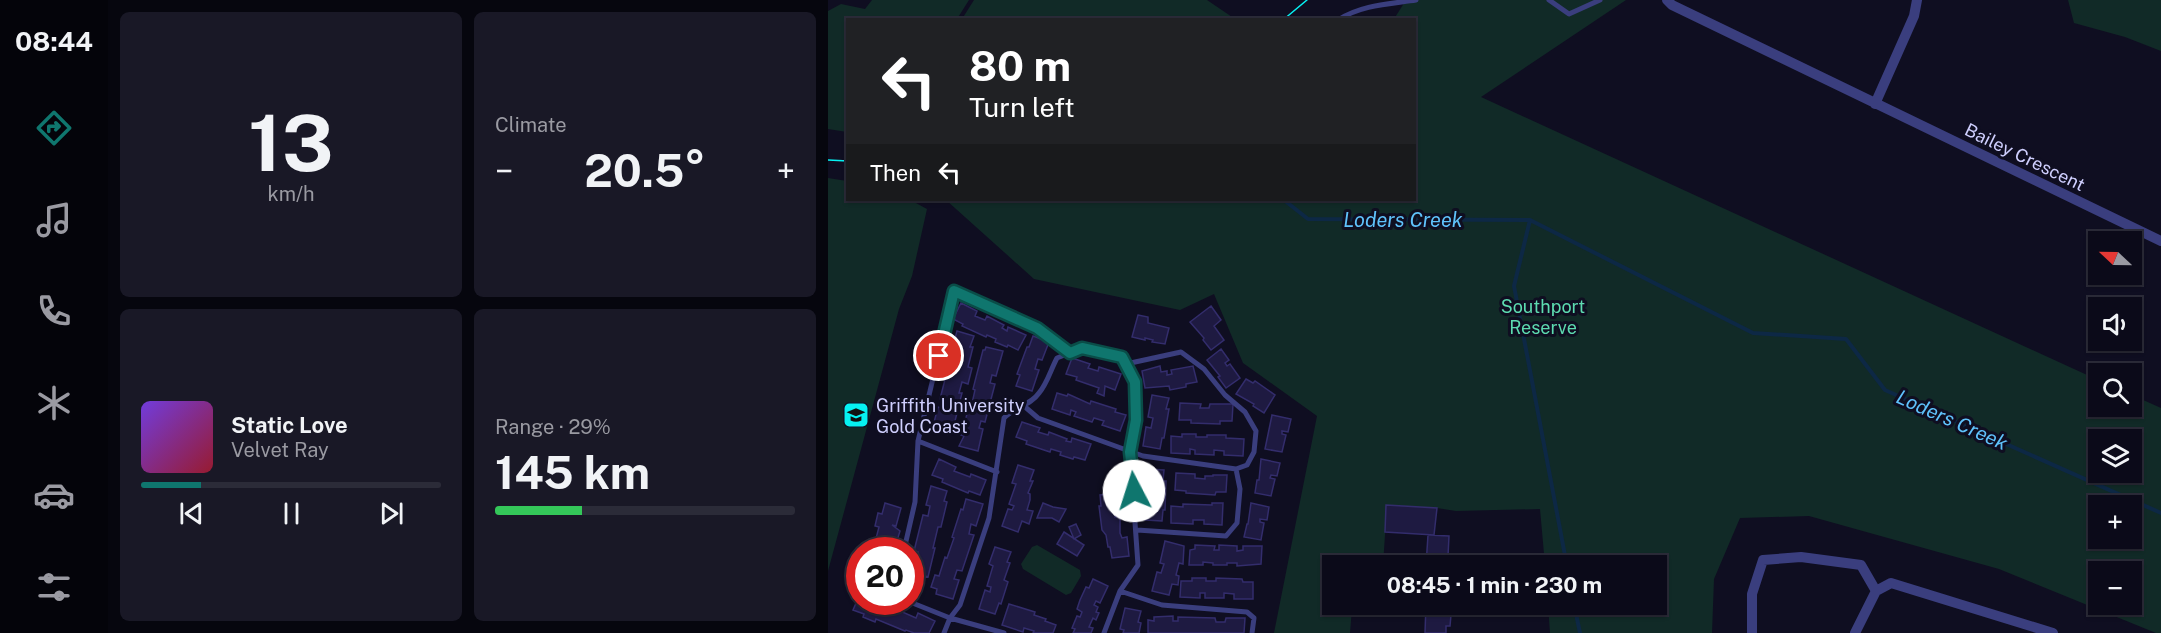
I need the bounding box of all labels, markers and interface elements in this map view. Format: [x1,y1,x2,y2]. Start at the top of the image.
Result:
text: 08:44 [15,25,93,57]
text: 80 m [969,41,1071,90]
icon: left [870,42,948,120]
text: Turn left [969,91,1075,123]
text: 13 [248,97,334,189]
icon: directions [33,107,75,149]
text: Climate [495,113,567,137]
street label: Bailey Crescent [1961,119,2089,195]
text: 20.5° [584,144,706,197]
text: − [495,152,513,190]
text: + [777,152,795,190]
icon: left [933,156,966,189]
text: Then [870,160,921,186]
text: km/h [267,182,315,206]
icon: music [33,199,75,241]
water label: Loders Creek [1343,208,1463,232]
north arrow [2088,231,2142,285]
map controls [2088,231,2142,615]
icon: phone [33,290,75,332]
park label: Southport Reserve [1501,296,1585,338]
button: sound [2088,297,2142,351]
pin [913,330,964,381]
icon: arrive [922,339,955,372]
button: search [2088,363,2142,417]
icon: climate [33,382,75,424]
water label: Loders Creek [1893,385,2012,455]
place label: Griffith University Gold Coast [876,395,1025,437]
school or university icon: Griffith University Gold Coast [841,400,871,430]
text: Static Love [231,412,348,438]
text: Range · 29% [495,415,611,439]
button: layers [2088,429,2142,483]
text: Velvet Ray [231,438,329,462]
text: 145 km [495,446,650,499]
position arrow [1102,459,1166,523]
icon: car [33,474,75,516]
button: + [2088,495,2142,549]
icon: previous [175,497,208,530]
icon: pause [275,497,308,530]
icon: next [375,497,408,530]
speed limit sign: 20 [846,537,924,615]
button: − [2088,561,2142,615]
icon: filters [33,566,75,608]
text: 08:45 · 1 min · 230 m [1387,572,1602,598]

